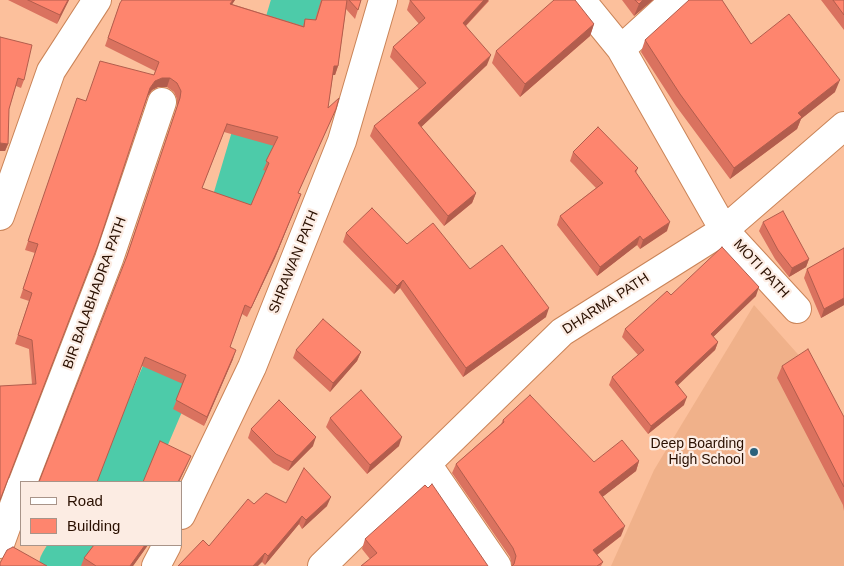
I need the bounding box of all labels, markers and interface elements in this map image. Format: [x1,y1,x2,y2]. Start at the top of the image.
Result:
street label: SHRAWAN PATH [266,208,322,316]
street label: BIR BALABHADRA PATH [60,215,130,371]
street label: MOTI PATH [730,236,792,302]
street label: DHARMA PATH [560,270,652,338]
place label: Deep Boarding High School [651,436,744,468]
marker: Deep Boarding High School [748,446,760,458]
legend [20,481,182,546]
text: Road [67,492,103,509]
text: Building [67,517,120,534]

